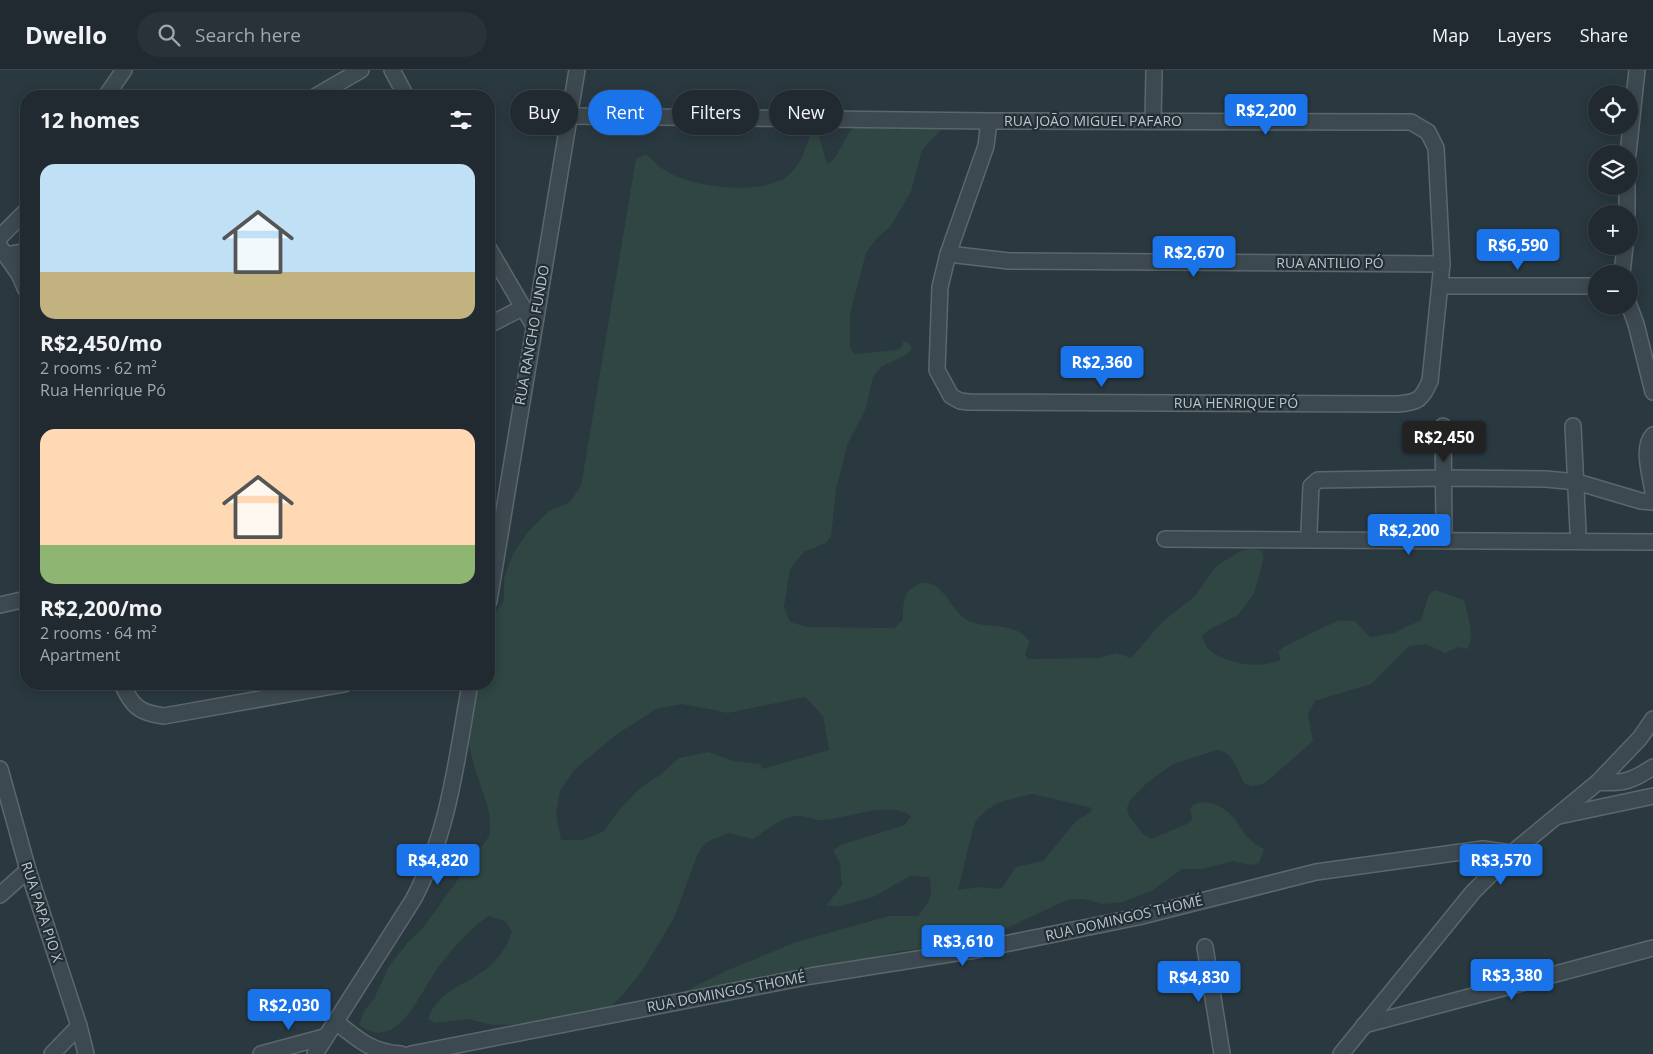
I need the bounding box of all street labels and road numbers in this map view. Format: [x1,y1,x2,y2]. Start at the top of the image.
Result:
street label: RUA JOÃO MIGUEL PAFARO [1004,111,1182,130]
street label: RUA ANTILIO PÓ [1276,253,1384,272]
street label: RUA RANCHO FUNDO [510,263,553,407]
street label: RUA HENRIQUE PÓ [1174,393,1298,412]
street label: RUA PAPA PIO X [17,859,68,965]
street label: RUA DOMINGOS THOMÉ [1043,890,1205,945]
street label: RUA DOMINGOS THOMÉ [645,967,807,1016]

